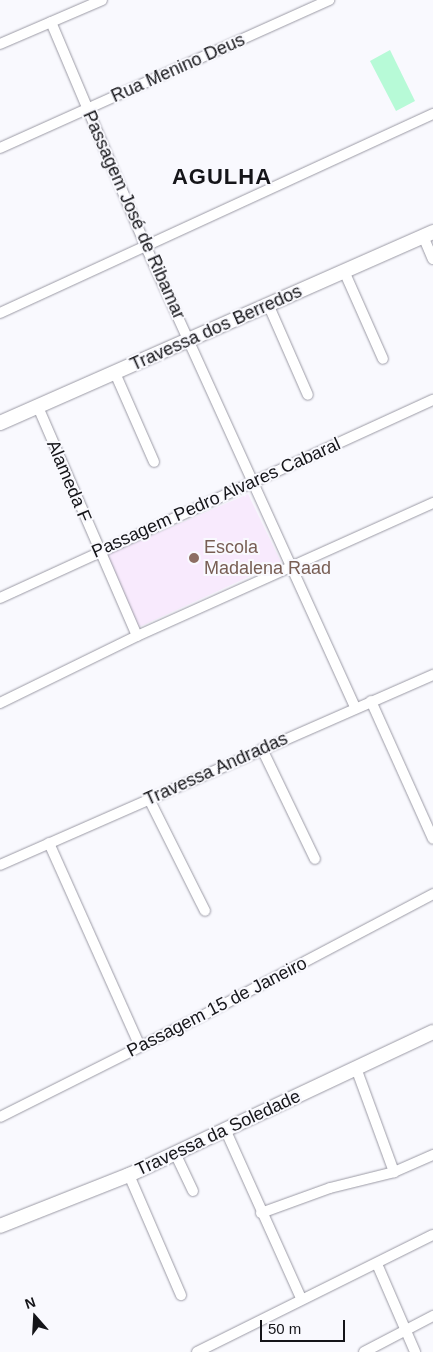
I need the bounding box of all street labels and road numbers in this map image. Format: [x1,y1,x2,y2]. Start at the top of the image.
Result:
street label: Rua Menino Deus [108,29,248,107]
street label: Passagem José de Ribamar [78,107,190,323]
street label: Travessa dos Berredos [127,280,305,376]
street label: Passagem Pedro Alvares Cabaral [88,433,344,563]
street label: Alameda F [42,437,96,525]
street label: Travessa Andradas [141,728,291,810]
street label: Passagem 15 de Janeiro [123,952,311,1062]
street label: Travessa da Soledade [132,1085,304,1181]

